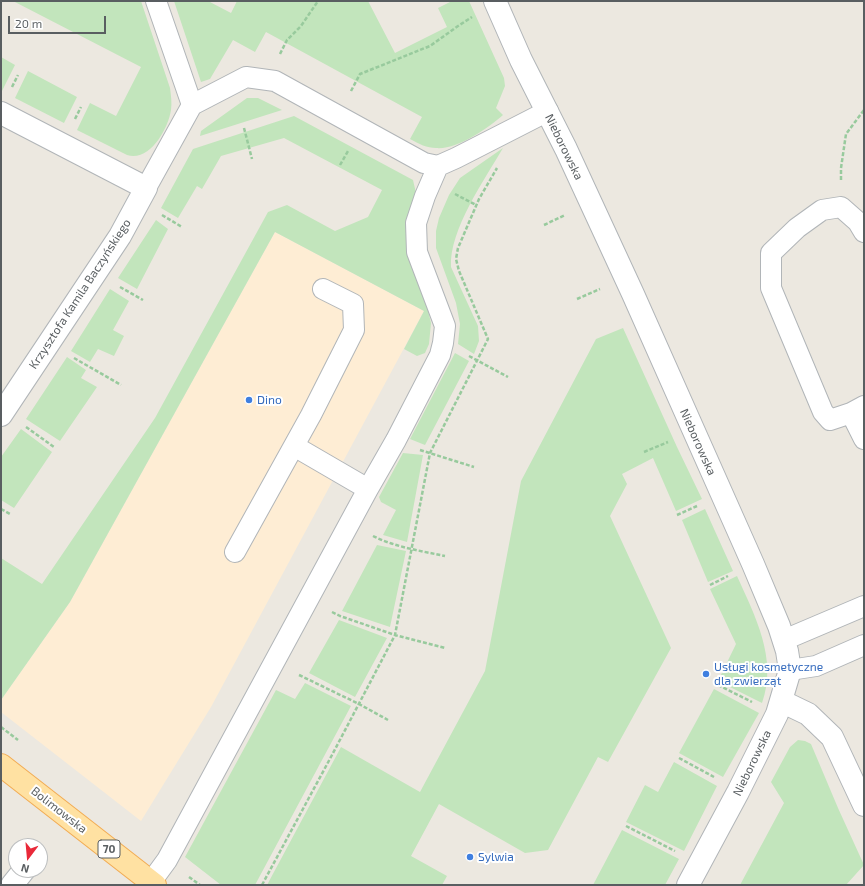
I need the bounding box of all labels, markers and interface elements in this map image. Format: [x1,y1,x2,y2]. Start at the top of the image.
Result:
scale bar [10,8,108,34]
text: 20 m [15,16,42,30]
street label: Nieborowska [542,112,586,182]
street label: Krzysztofa Kamila Baczyńskiego [26,216,134,372]
place label: Dino [257,393,282,407]
marker: Dino [244,395,254,405]
street label: Nieborowska [677,406,719,478]
place label: Usługi kosmetyczne dla zwierząt [714,660,823,688]
marker: Usługi kosmetyczne dla zwierząt [701,669,711,679]
street label: Nieborowska [730,728,774,798]
street label: Bolimowska [28,784,90,836]
north arrow [8,838,48,878]
road number: 70 [98,840,120,858]
place label: Sylwia [478,850,514,864]
marker: Sylwia [465,852,475,862]
text: N [19,862,30,876]

